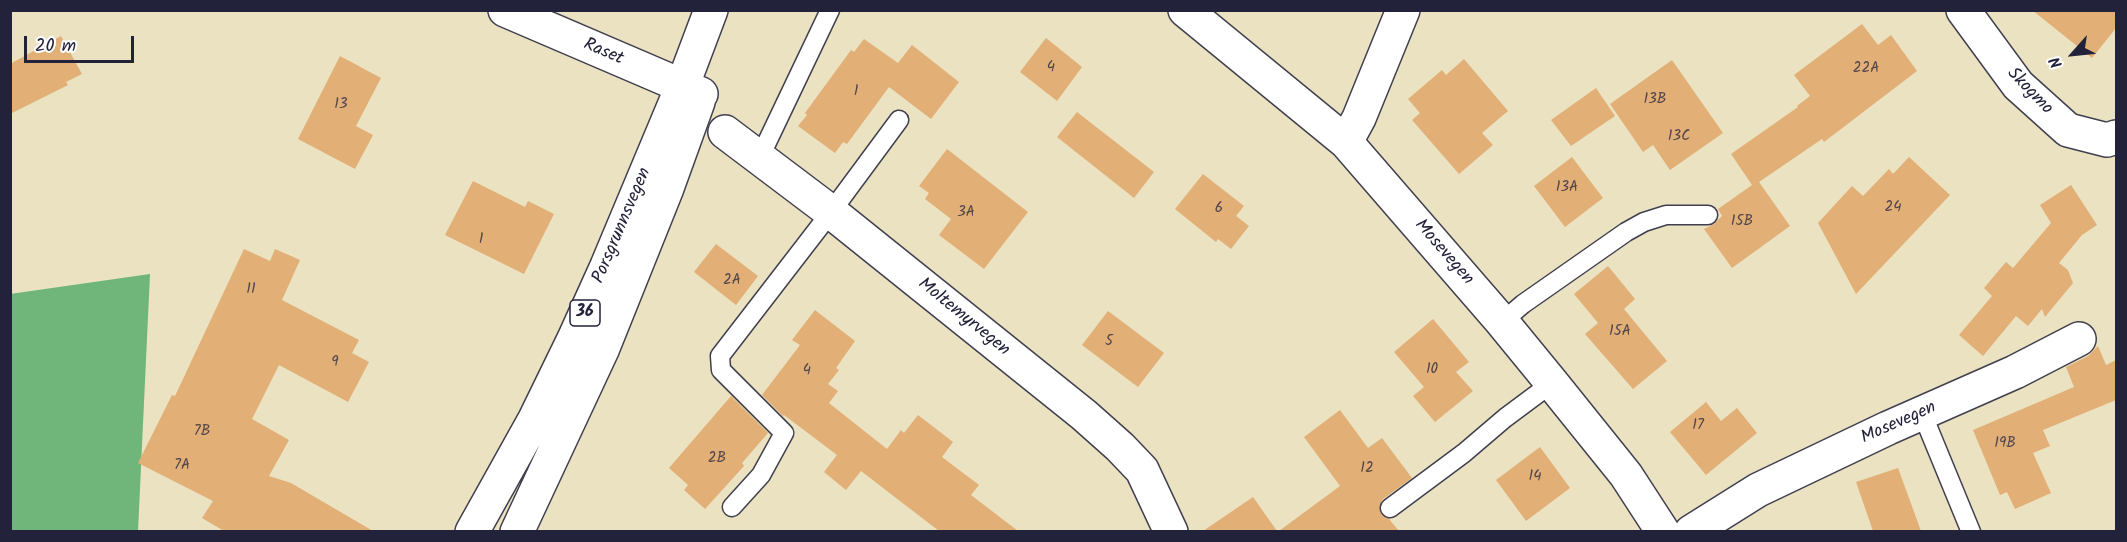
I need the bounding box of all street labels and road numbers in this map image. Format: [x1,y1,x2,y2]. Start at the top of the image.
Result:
street label: Raset [580,35,626,71]
street label: Skogmo [2001,64,2057,120]
street label: Porsgrunnsvegen [589,165,657,287]
street label: Mosevegen [1409,216,1477,290]
street label: Moltemyrvegen [912,274,1014,362]
road number: 36 [570,300,600,326]
street label: Mosevegen [1858,398,1940,450]

